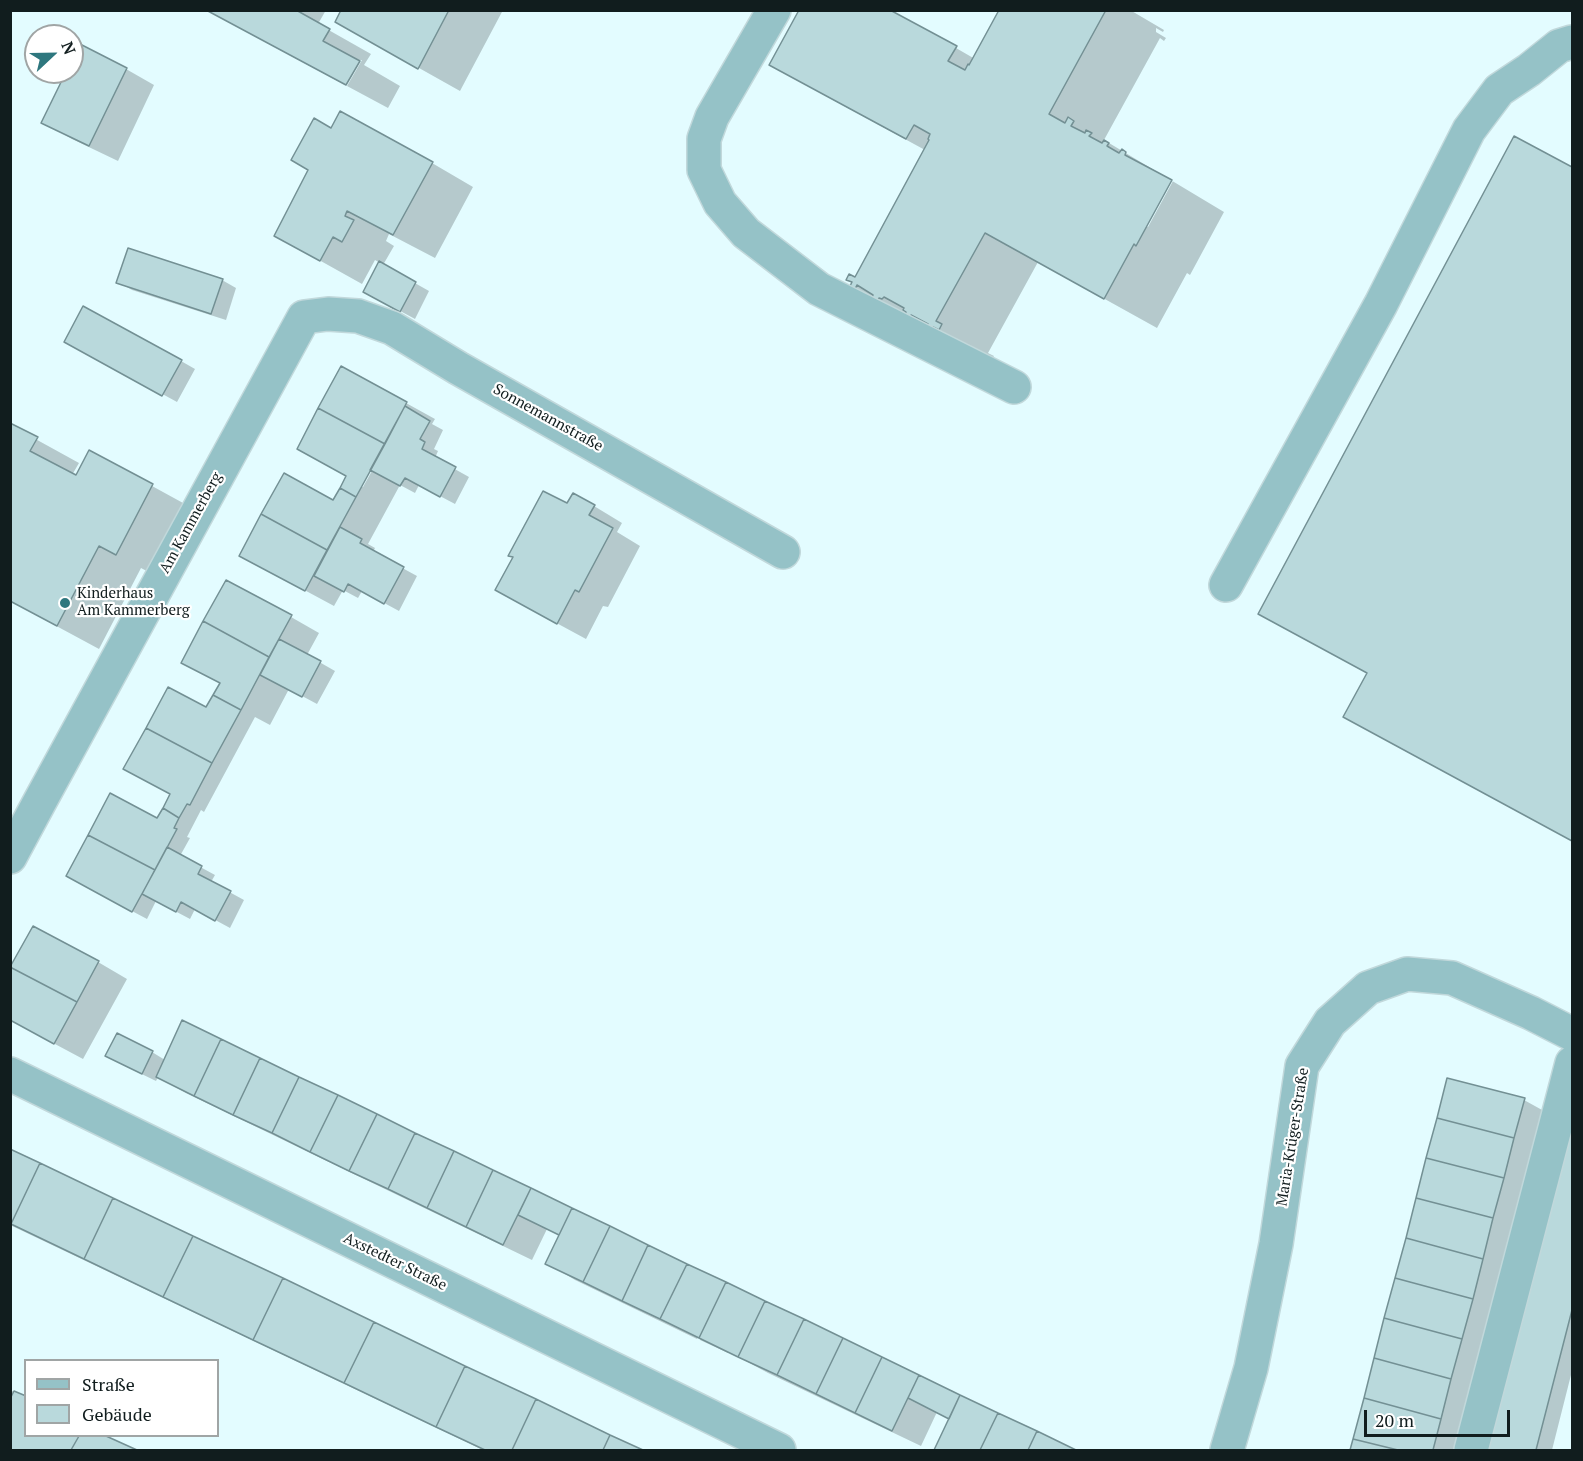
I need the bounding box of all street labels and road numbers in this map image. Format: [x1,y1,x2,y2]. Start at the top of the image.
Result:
street label: Sonnemannstraße [490,380,606,456]
street label: Am Kammerberg [156,469,226,577]
street label: Maria-Krüger-Straße [1273,1067,1313,1207]
street label: Axstedter Straße [340,1229,450,1295]

